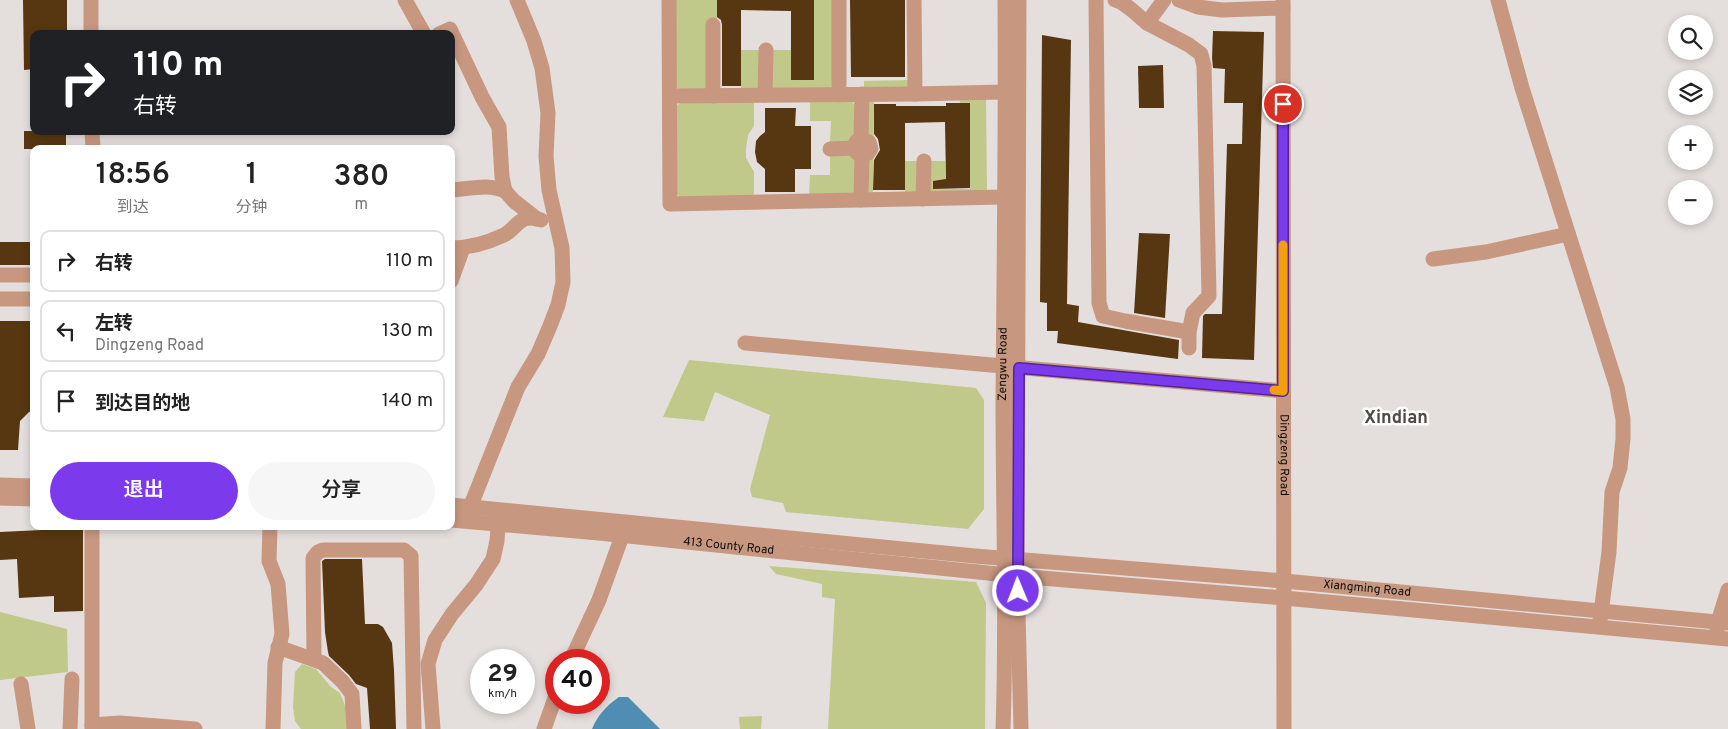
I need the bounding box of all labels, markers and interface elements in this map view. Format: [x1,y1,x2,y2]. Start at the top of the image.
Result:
map controls [1668,15,1713,225]
button: search [1668,15,1713,60]
text: 110 m [133,44,223,88]
icon: right [50,50,115,115]
button: layers [1668,70,1713,115]
pin [1262,83,1304,125]
icon: arrive [1269,90,1297,118]
text: 右转 [133,94,177,121]
button: + [1668,125,1713,170]
text: 18:56 [96,157,170,194]
text: 1 [246,157,258,194]
text: 380 [333,159,389,196]
button: − [1668,180,1713,225]
text: m [355,195,368,215]
text: 到达 [117,198,149,218]
text: 分钟 [236,198,268,218]
icon: right [52,247,80,275]
text: 110 m [386,249,433,273]
text: 右转 [95,252,133,276]
text: 左转 [95,312,133,336]
icon: left [52,317,80,345]
text: 130 m [382,319,433,343]
street label: Zengwu Road [995,327,1012,401]
text: Dingzeng Road [95,336,204,356]
icon: arrive [52,387,80,415]
text: 140 m [382,389,433,413]
text: 到达目的地 [95,392,190,416]
district label: Xindian [1364,407,1428,430]
street label: Dingzeng Road [1276,414,1292,496]
button: 退出 [50,462,238,520]
button: 分享 [248,462,435,520]
street label: 413 County Road [683,534,775,559]
position arrow [991,564,1043,616]
street label: Xiangming Road [1323,577,1412,601]
speed limit sign: 40 [545,649,610,714]
text: 29 [487,659,518,691]
text: km/h [488,686,517,702]

